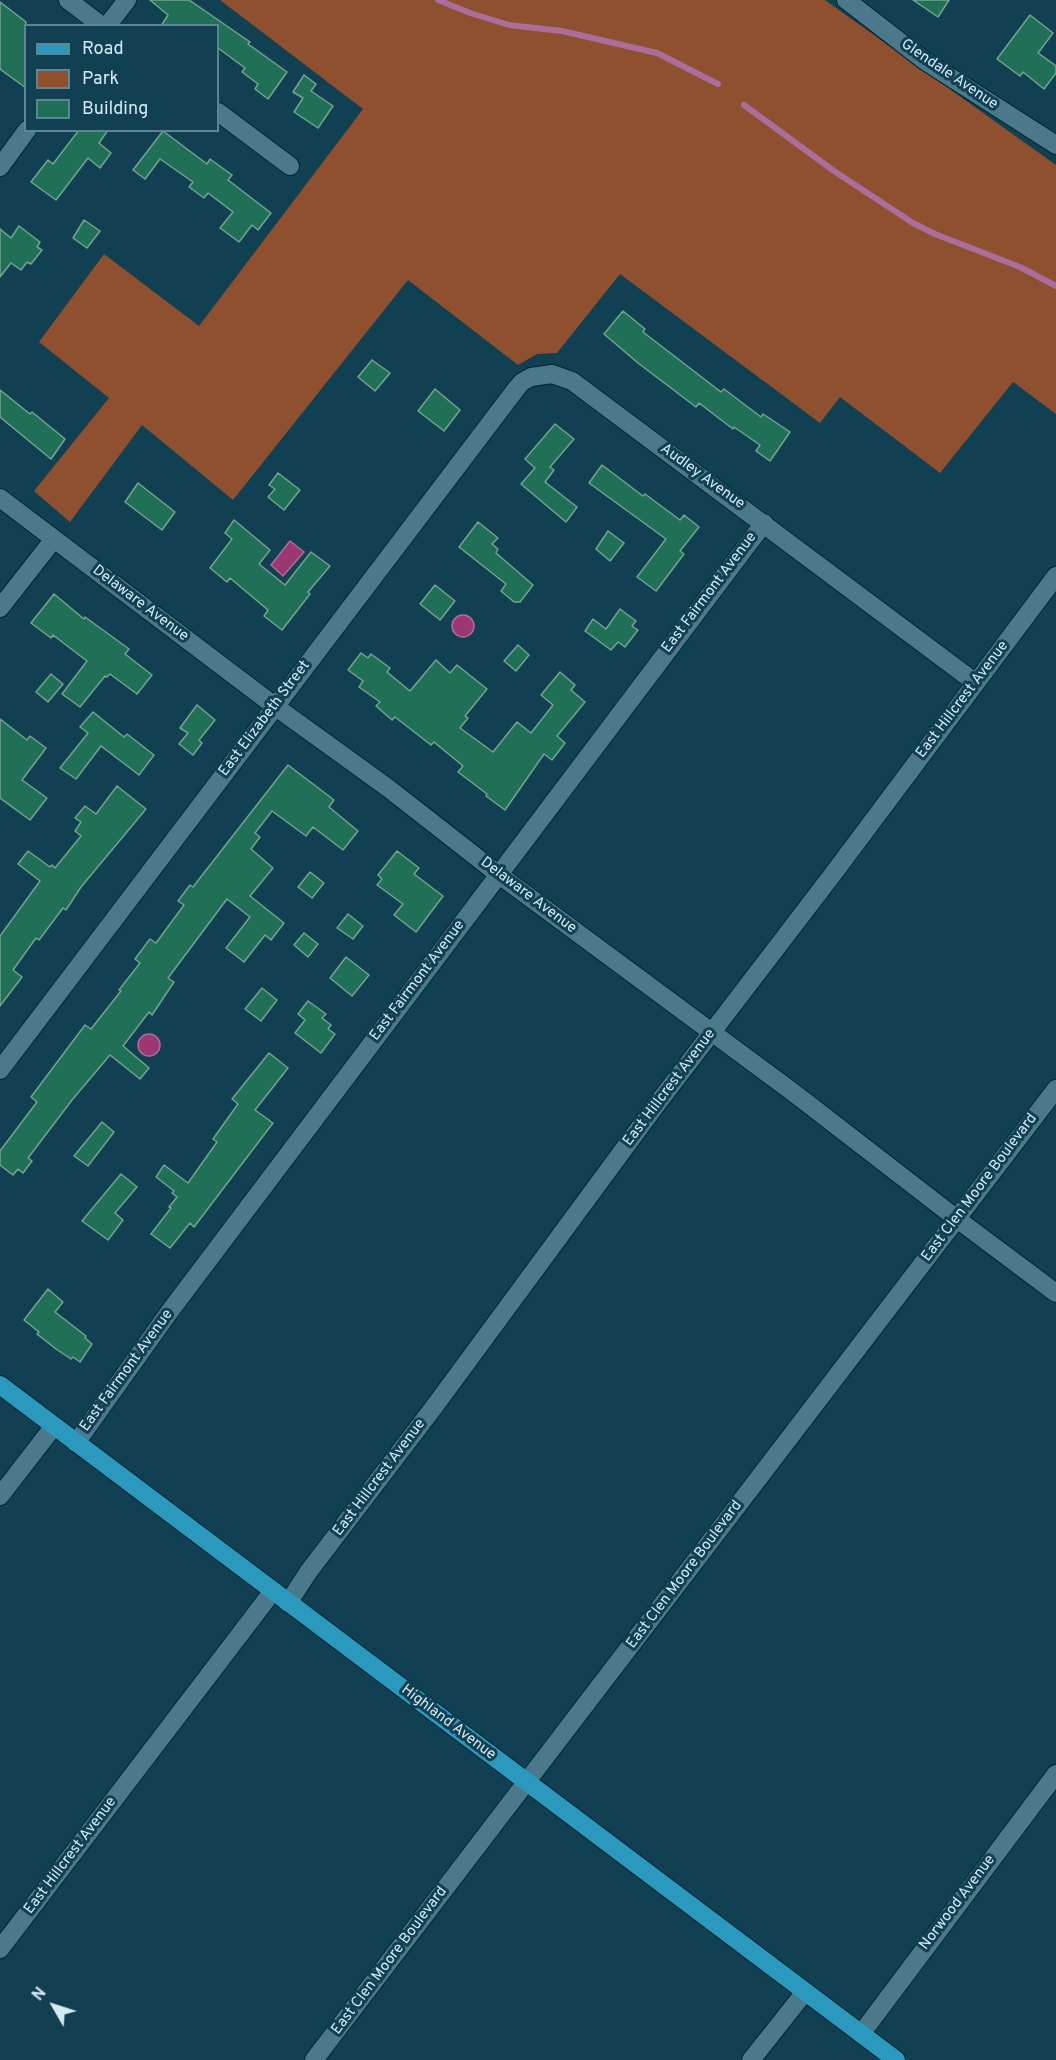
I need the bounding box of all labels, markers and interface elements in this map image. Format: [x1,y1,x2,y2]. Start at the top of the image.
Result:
legend [24,24,219,132]
street label: Glendale Avenue [897,36,1001,114]
text: Road [82,38,124,61]
text: Park [82,68,119,91]
text: Building [82,98,148,121]
street label: Audley Avenue [656,440,748,514]
street label: East Fairmont Avenue [659,529,761,657]
street label: Delaware Avenue [88,562,192,646]
street label: East Hillcrest Avenue [913,638,1013,762]
street label: East Elizabeth Street [216,658,314,780]
street label: Delaware Avenue [476,854,580,938]
street label: East Fairmont Avenue [367,917,469,1045]
street label: East Hillcrest Avenue [620,1026,720,1150]
street label: East Clen Moore Boulevard [918,1110,1042,1266]
street label: East Fairmont Avenue [77,1307,177,1435]
street label: East Hillcrest Avenue [330,1416,430,1540]
street label: East Clen Moore Boulevard [623,1497,747,1653]
street label: Highland Avenue [397,1682,499,1764]
street label: East Hillcrest Avenue [21,1794,121,1918]
street label: Norwood Avenue [916,1852,1000,1954]
street label: East Clen Moore Boulevard [328,1883,452,2039]
north arrow [24,1976,84,2036]
text: N [29,1984,51,2005]

